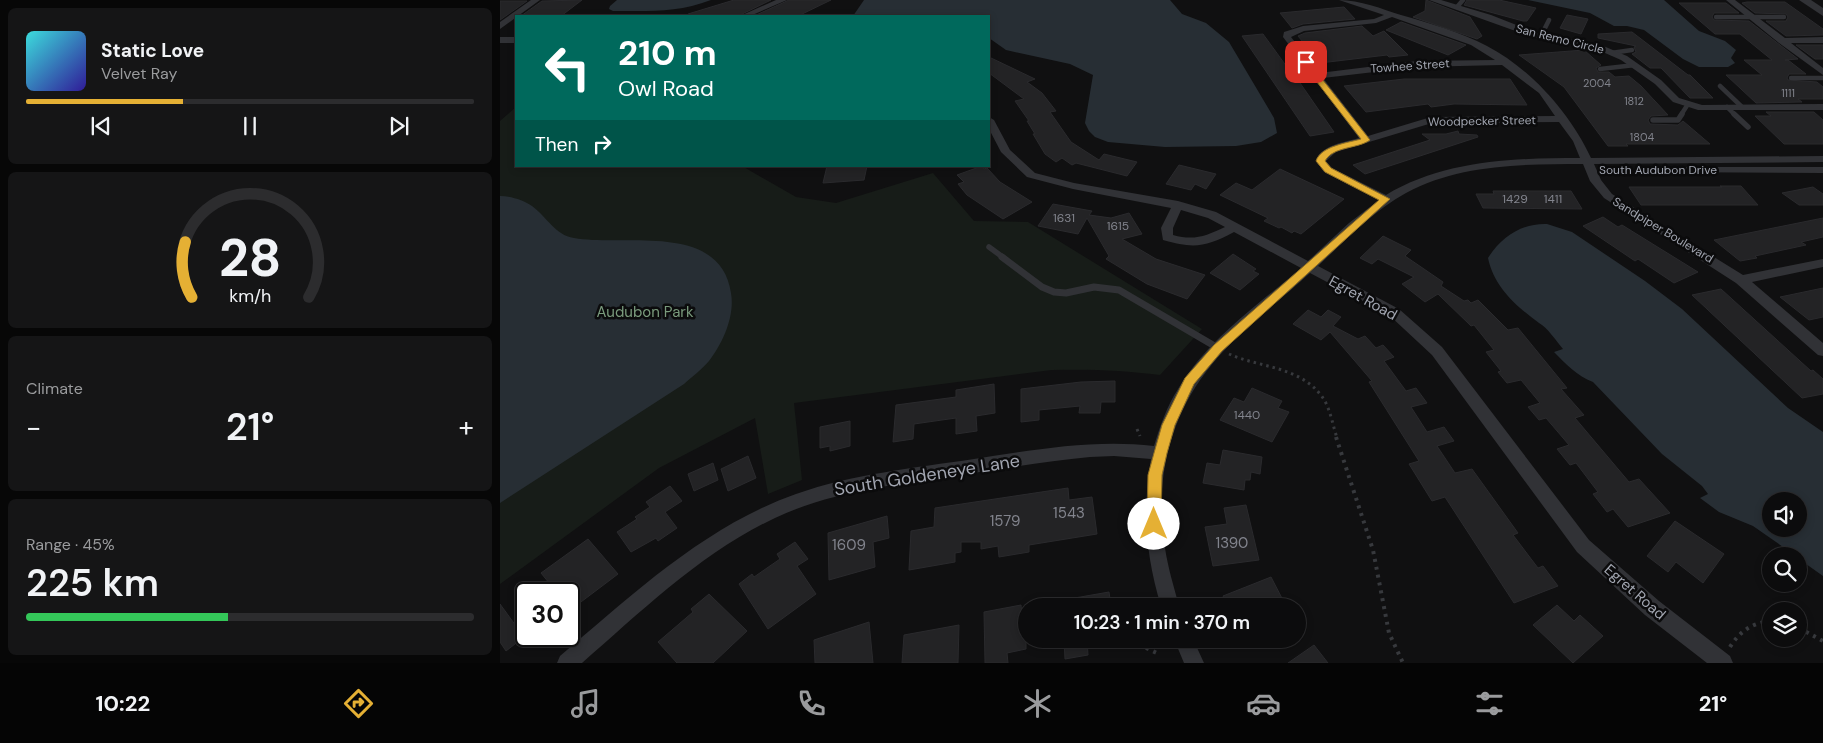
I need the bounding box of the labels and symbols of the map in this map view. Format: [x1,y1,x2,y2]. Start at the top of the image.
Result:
street label: San Remo Circle [1514,20,1606,58]
pin [1285,41,1327,83]
street label: Towhee Street [1370,55,1450,77]
house number: 2004 [1583,76,1611,90]
house number: 1111 [1781,86,1795,100]
house number: 1812 [1624,94,1644,108]
street label: Woodpecker Street [1428,112,1536,130]
house number: 1804 [1630,130,1654,144]
street label: South Audubon Drive [1599,162,1717,178]
house number: 1429 [1502,191,1528,207]
house number: 1411 [1544,191,1562,207]
street label: Sandpiper Boulevard [1610,194,1716,266]
house number: 1631 [1053,210,1075,226]
house number: 1615 [1107,218,1129,234]
street label: Egret Road [1325,271,1401,325]
park label: Audubon Park [597,302,694,322]
house number: 1440 [1234,407,1260,423]
street label: South Goldeneye Lane [832,448,1022,502]
position arrow [1127,497,1179,549]
house number: 1543 [1053,503,1085,523]
house number: 1579 [990,511,1020,531]
house number: 1390 [1216,533,1248,553]
house number: 1609 [832,535,866,555]
street label: Egret Road [1600,560,1670,624]
speed limit sign: 30 [515,582,580,647]

